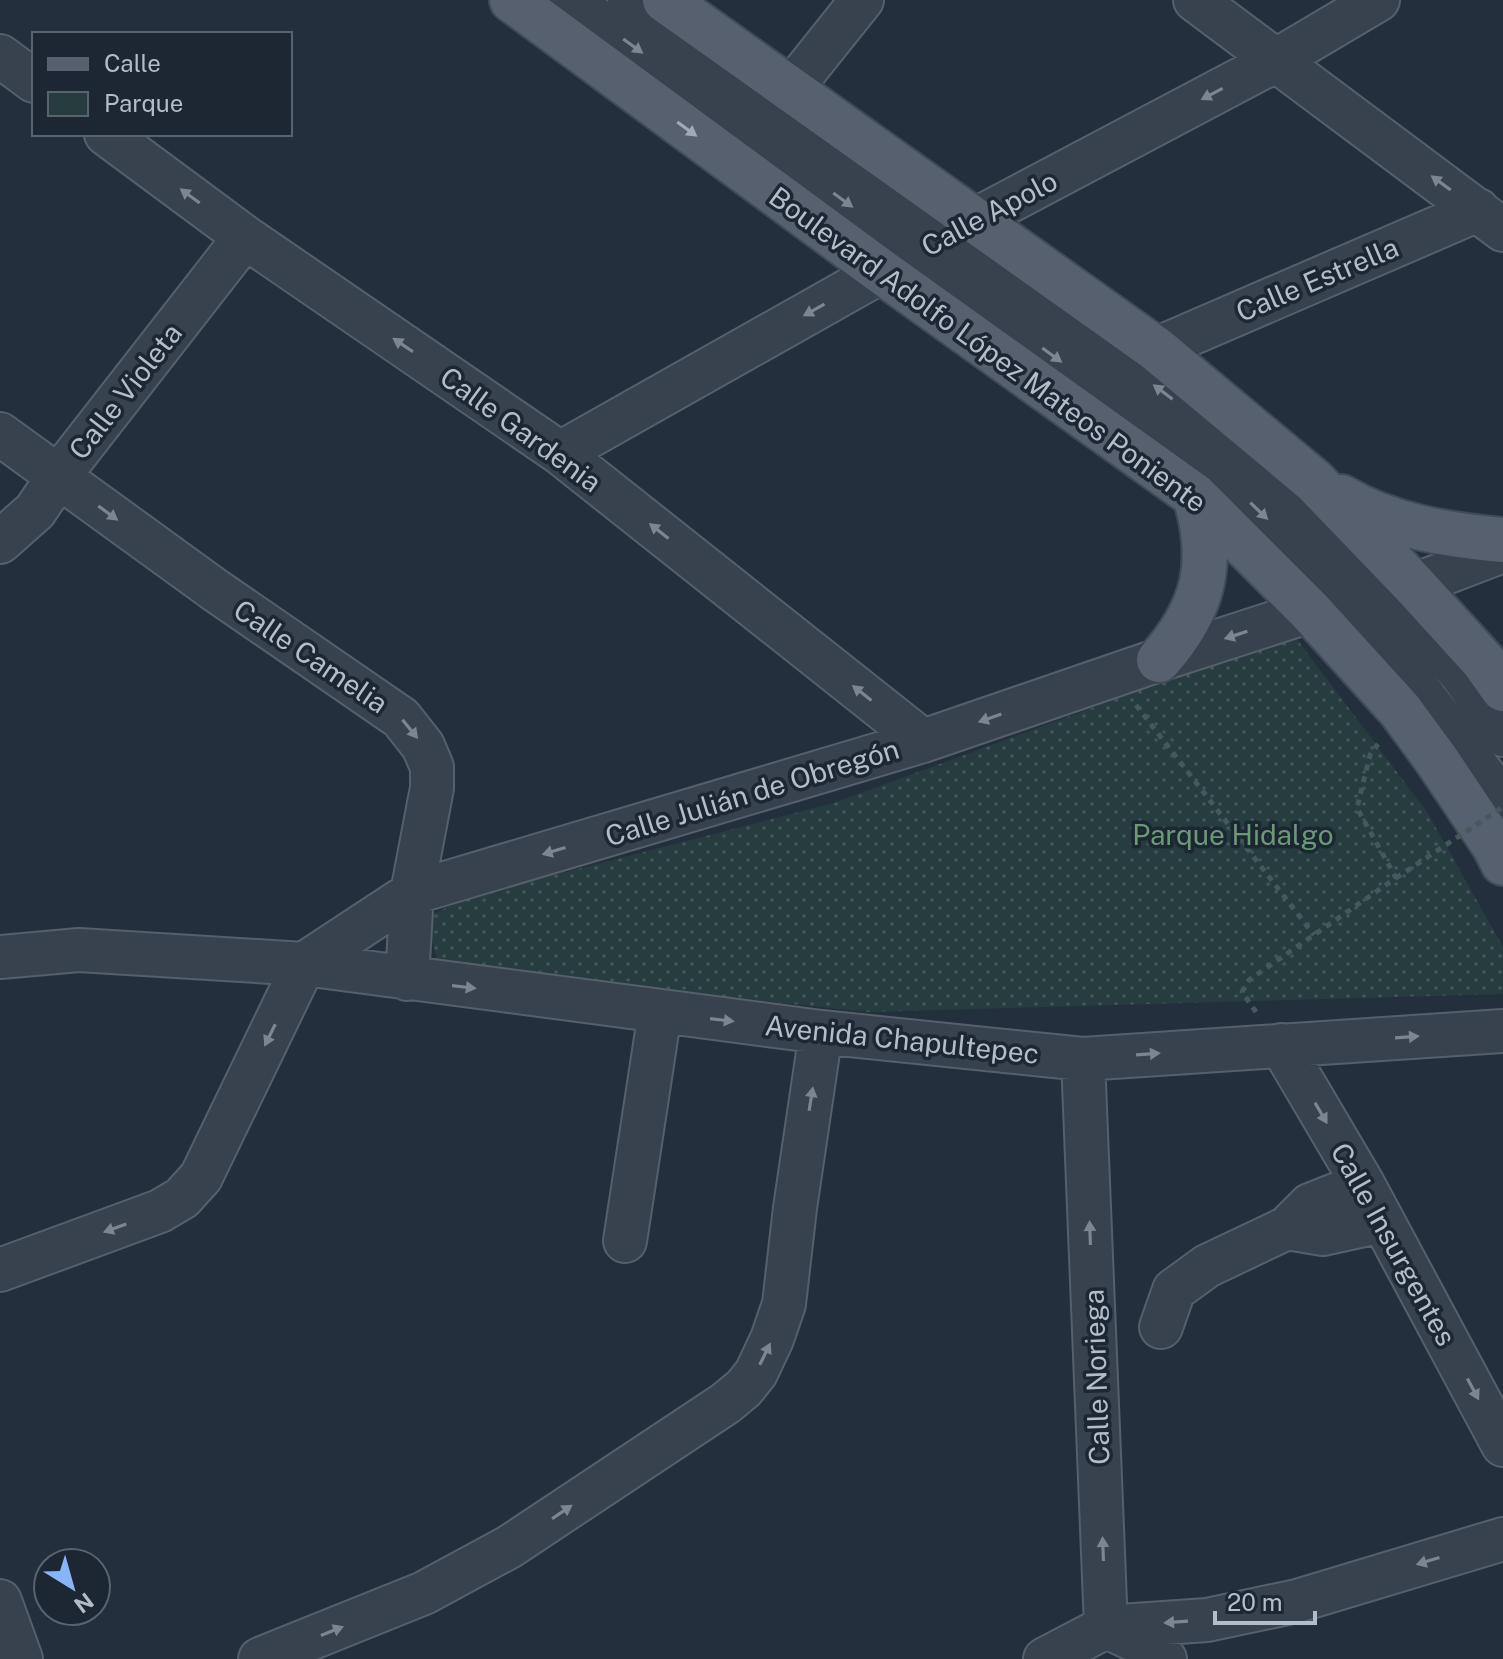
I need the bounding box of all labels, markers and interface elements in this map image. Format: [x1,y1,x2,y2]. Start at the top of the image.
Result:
legend [32,32,292,136]
one-way arrow [622,38,644,54]
text: Calle [104,49,161,77]
one-way arrow [1201,87,1224,100]
text: Parque [104,89,183,117]
one-way arrow [677,121,698,137]
street label: Calle Apolo [916,163,1062,263]
one-way arrow [1430,175,1452,191]
street label: Boulevard Adolfo López Mateos Poniente [763,179,1213,519]
one-way arrow [180,189,201,205]
one-way arrow [832,192,853,207]
street label: Calle Estrella [1231,230,1403,328]
one-way arrow [803,303,825,317]
street label: Calle Violeta [62,317,188,465]
one-way arrow [393,338,414,353]
one-way arrow [1042,346,1062,362]
street label: Calle Gardenia [434,360,608,498]
one-way arrow [1153,385,1174,401]
one-way arrow [1249,502,1268,520]
one-way arrow [98,505,119,520]
one-way arrow [649,523,669,540]
street label: Calle Camelia [228,592,394,720]
one-way arrow [1224,629,1248,642]
one-way arrow [852,685,872,701]
one-way arrow [978,713,1002,725]
one-way arrow [402,719,418,739]
street label: Calle Julián de Obregón [601,732,903,852]
park label: Parque Hidalgo [1132,818,1334,851]
one-way arrow [541,845,565,858]
one-way arrow [452,980,477,993]
street label: Avenida Chapultepec [763,1008,1041,1070]
one-way arrow [710,1013,735,1026]
one-way arrow [263,1023,277,1046]
one-way arrow [1395,1031,1420,1044]
one-way arrow [1136,1047,1161,1060]
one-way arrow [805,1087,818,1112]
one-way arrow [1314,1101,1328,1124]
street label: Calle Insurgentes [1325,1137,1463,1351]
one-way arrow [1083,1220,1096,1245]
one-way arrow [103,1222,127,1234]
street label: Calle Noriega [1076,1289,1116,1465]
one-way arrow [758,1342,772,1366]
one-way arrow [1466,1378,1480,1401]
one-way arrow [552,1505,573,1520]
one-way arrow [1096,1536,1109,1561]
north arrow [32,1547,112,1627]
one-way arrow [1416,1555,1440,1568]
scale bar [1215,1575,1315,1625]
text: N [69,1587,99,1619]
text: 20 m [1227,1588,1283,1616]
one-way arrow [1163,1616,1188,1629]
one-way arrow [320,1624,344,1637]

